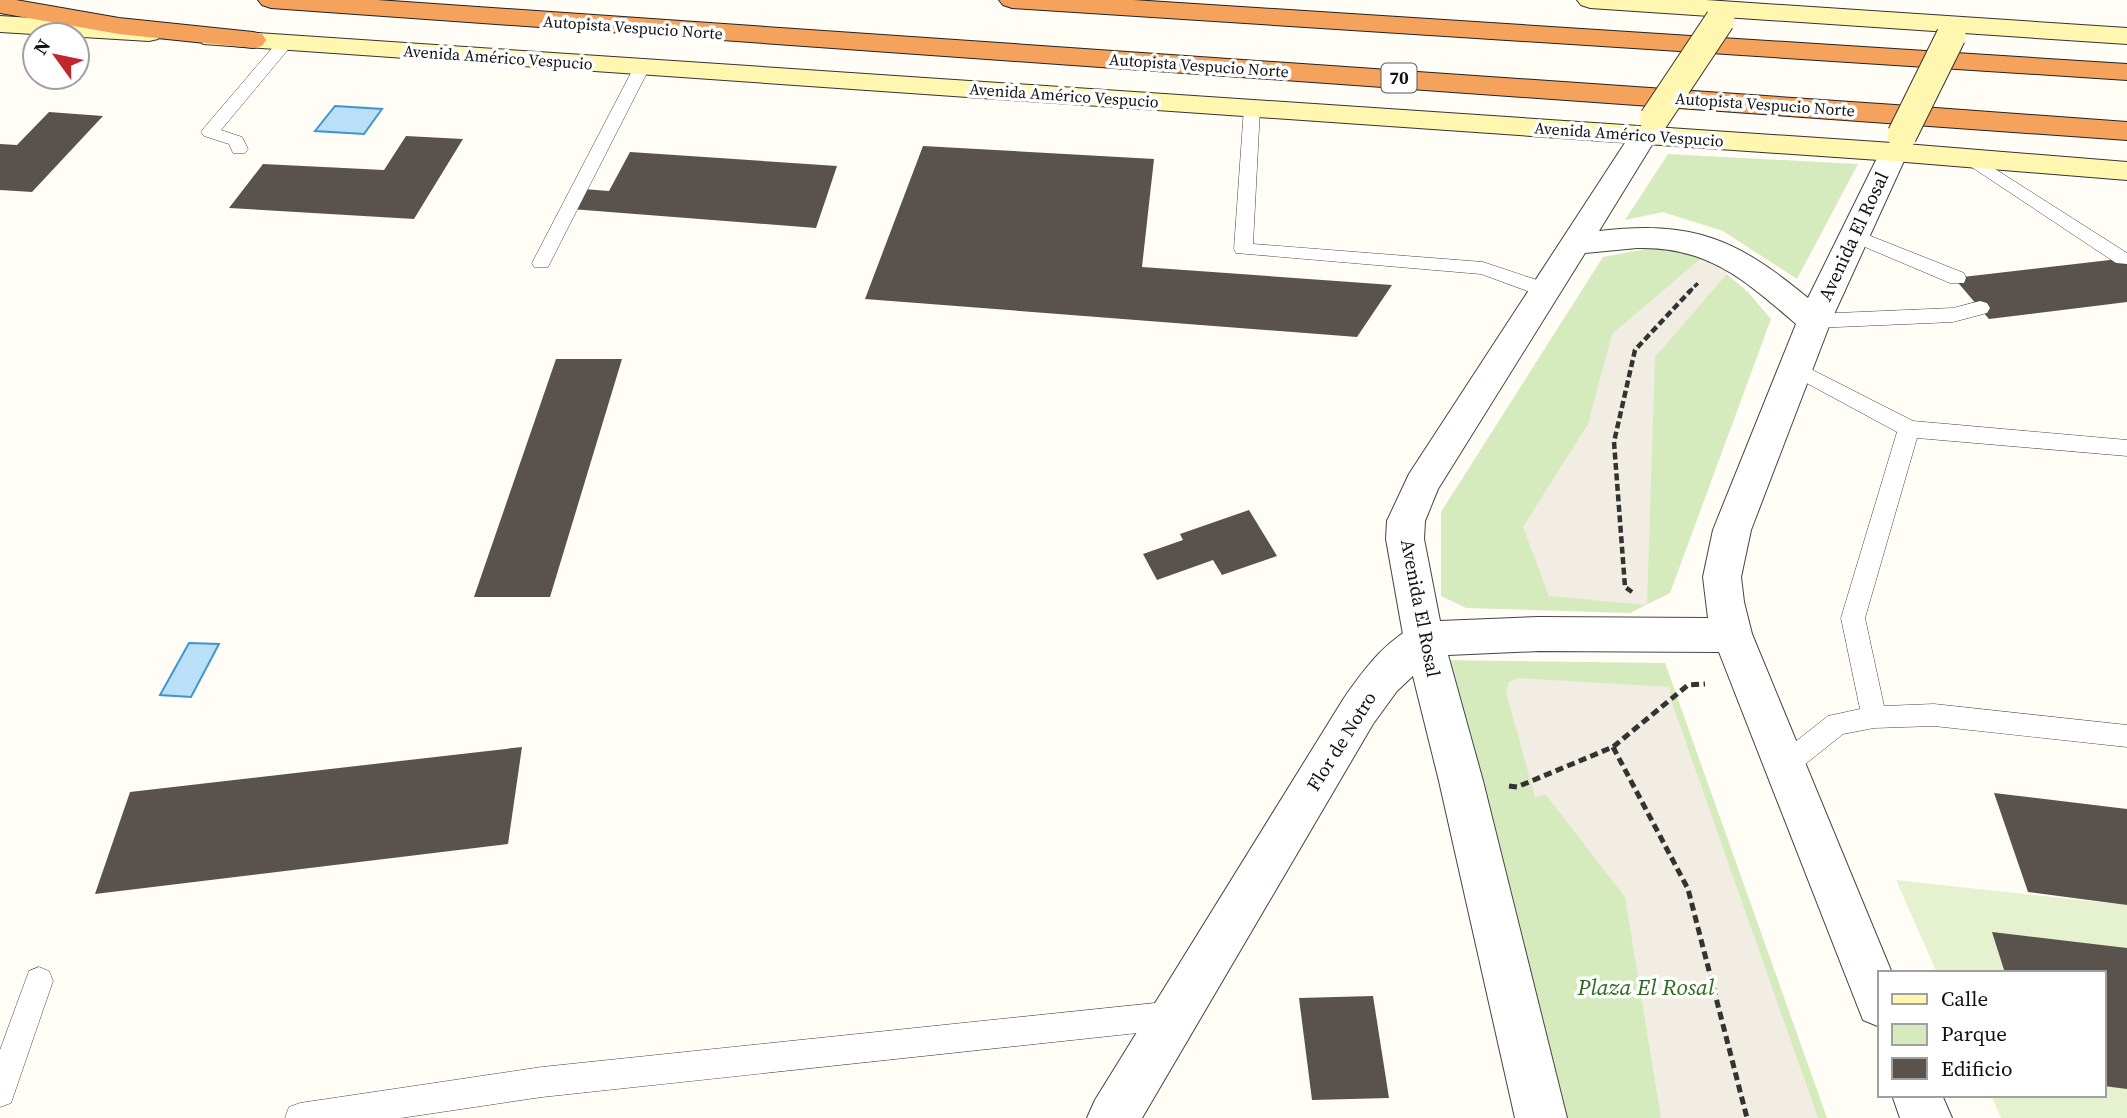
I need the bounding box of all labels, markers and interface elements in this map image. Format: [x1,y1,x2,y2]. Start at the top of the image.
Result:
street label: Autopista Vespucio Norte [543,10,723,44]
north arrow [21,21,91,91]
text: N [27,34,57,60]
street label: Avenida Américo Vespucio [403,39,594,75]
street label: Autopista Vespucio Norte [1109,48,1289,82]
road number: 70 [1382,64,1416,92]
street label: Avenida Américo Vespucio [969,77,1160,113]
street label: Autopista Vespucio Norte [1675,87,1855,121]
street label: Avenida Américo Vespucio [1534,116,1725,152]
street label: Avenida El Rosal [1812,167,1895,305]
street label: Avenida El Rosal [1395,537,1447,680]
street label: Flor de Notro [1300,686,1382,796]
park label: Plaza El Rosal [1576,971,1715,1003]
legend [1878,971,2106,1097]
text: Calle [1941,984,1988,1013]
text: Parque [1941,1019,2007,1048]
text: Edificio [1941,1054,2013,1083]

